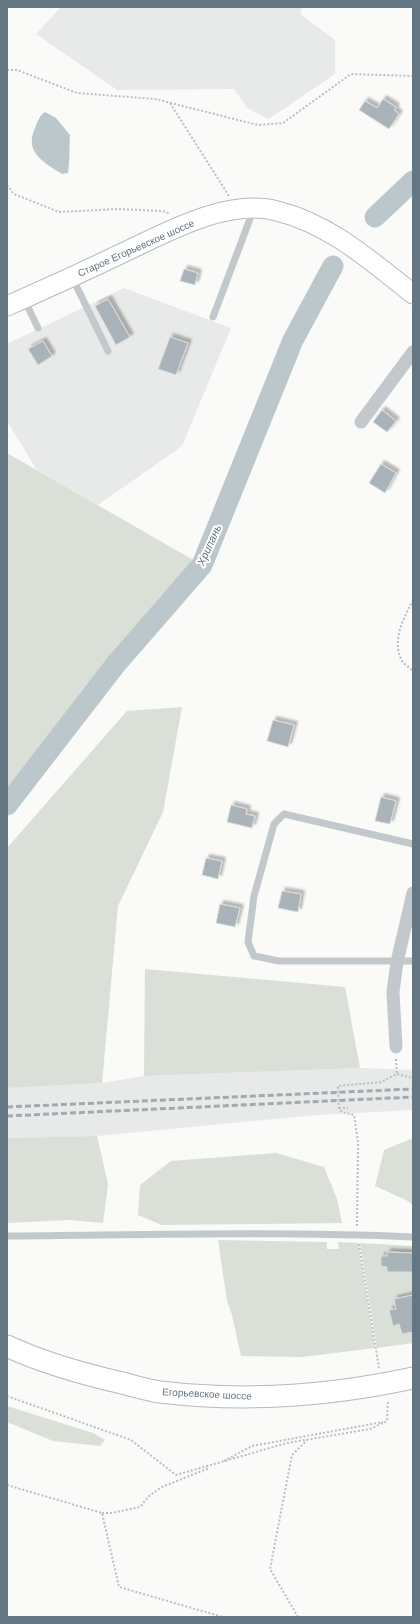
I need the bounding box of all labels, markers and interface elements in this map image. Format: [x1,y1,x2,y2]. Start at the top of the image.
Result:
street label: Старое Егорьевское шоссе [76,217,196,279]
water label: Хрипань [194,522,223,568]
street label: Егорьевское шоссе [162,1386,253,1402]

